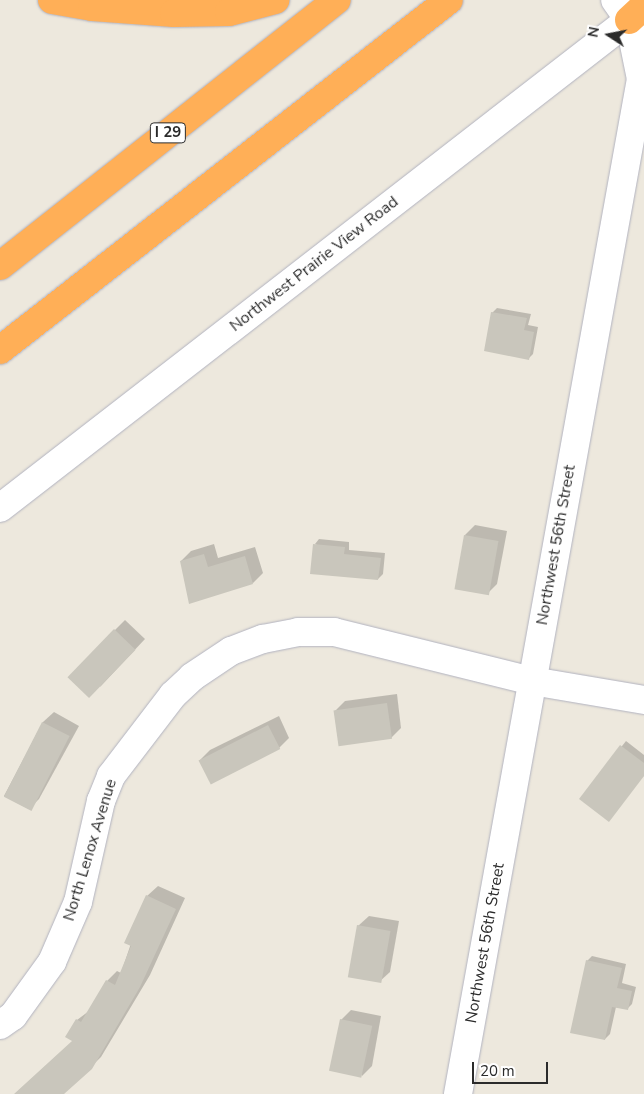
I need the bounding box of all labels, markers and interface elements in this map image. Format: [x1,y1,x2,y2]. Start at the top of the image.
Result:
north arrow [584,10,634,60]
text: N [583,25,604,39]
road number: I 29 [149,120,187,146]
street label: Northwest Prairie View Road [226,192,402,336]
street label: Northwest 56th Street [532,463,580,627]
street label: North Lenox Avenue [59,777,121,923]
street label: Northwest 56th Street [461,861,509,1025]
scale bar [474,1052,550,1084]
text: 20 m [480,1061,515,1081]

